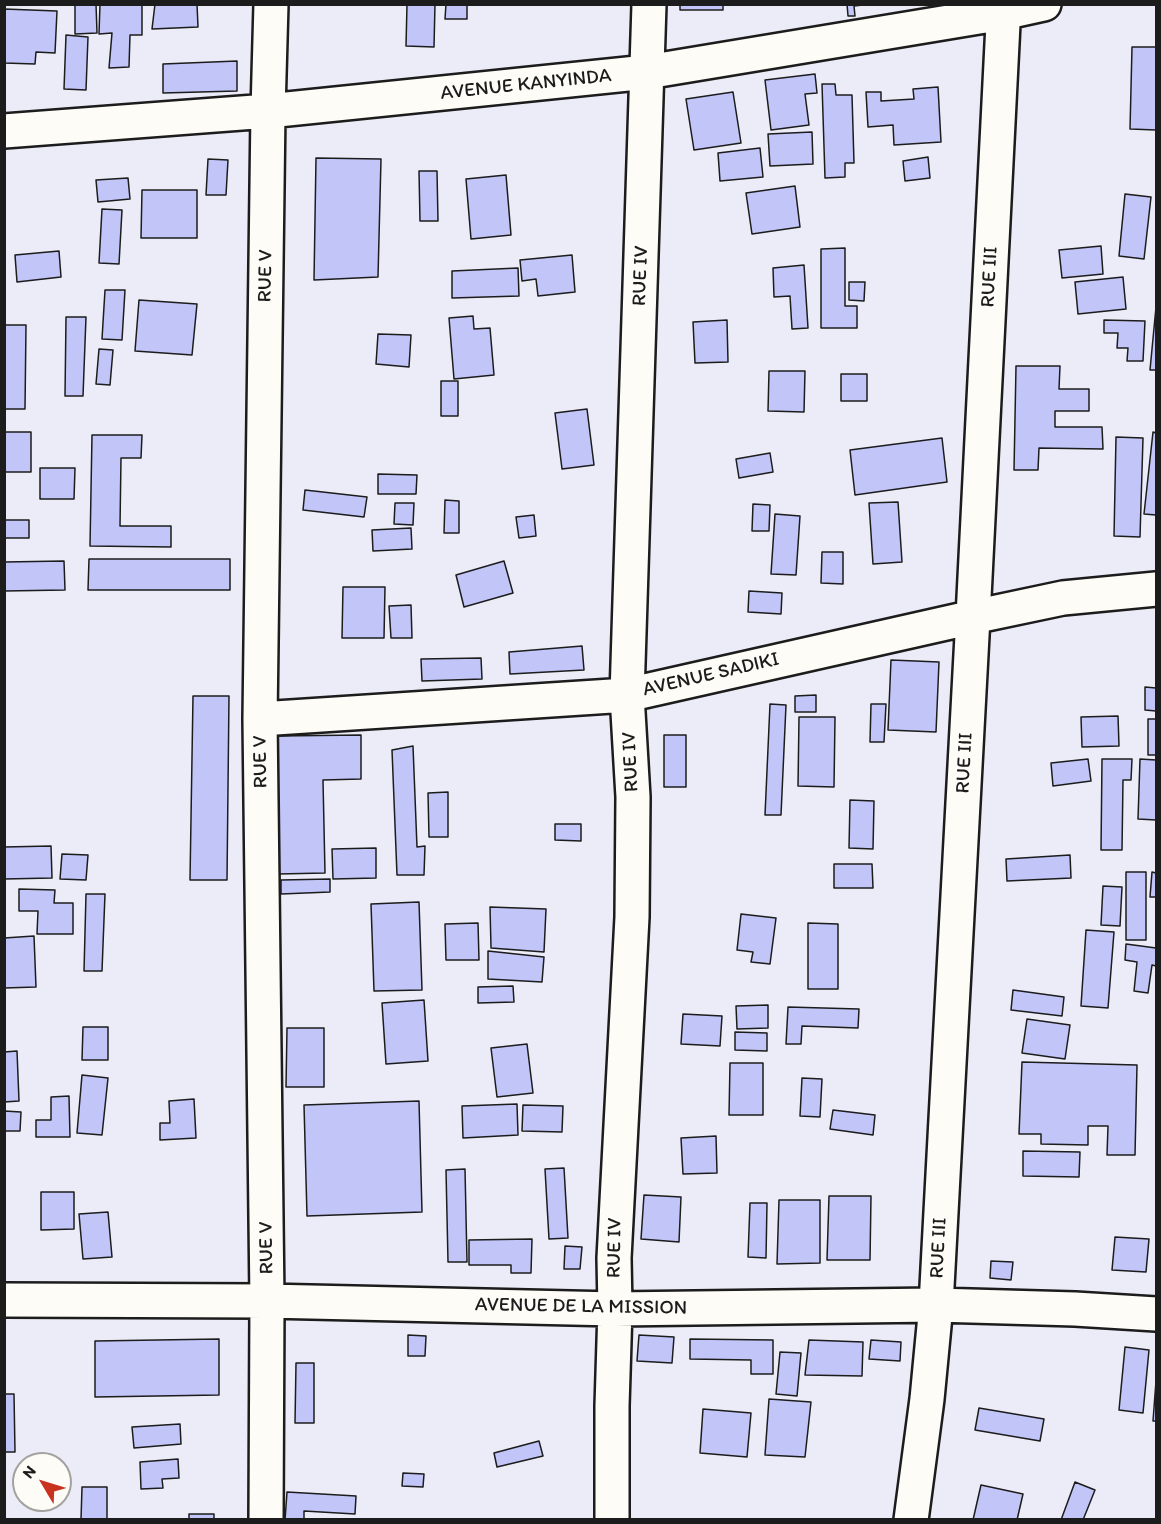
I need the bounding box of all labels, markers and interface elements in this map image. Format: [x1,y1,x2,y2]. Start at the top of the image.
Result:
street label: AVENUE KANYINDA [439,64,613,106]
street label: RUE IV [628,245,654,307]
street label: RUE III [976,246,1004,308]
street label: RUE V [254,249,278,303]
street label: AVENUE SADIKI [640,648,782,702]
street label: RUE IV [617,731,645,793]
street label: RUE III [951,732,979,794]
street label: RUE V [249,735,273,789]
street label: RUE III [925,1217,953,1279]
street label: RUE IV [602,1218,628,1278]
street label: RUE V [255,1221,279,1275]
street label: AVENUE DE LA MISSION [475,1293,687,1321]
north arrow [12,1452,72,1512]
text: N [18,1462,40,1482]

